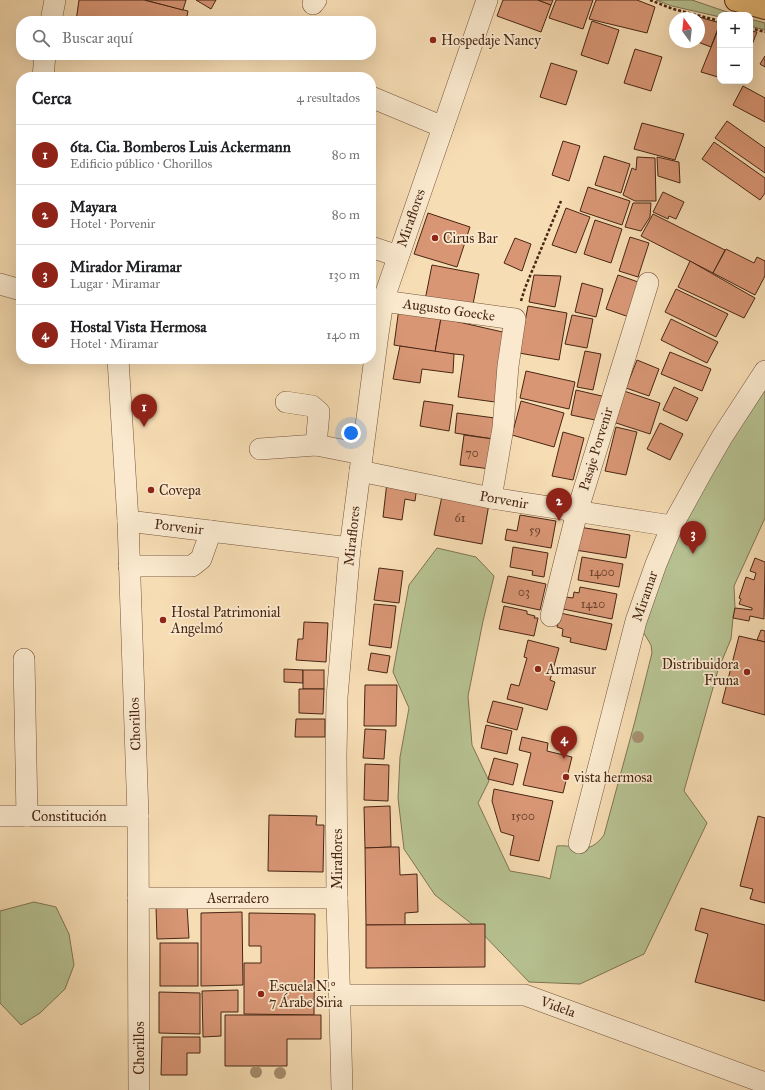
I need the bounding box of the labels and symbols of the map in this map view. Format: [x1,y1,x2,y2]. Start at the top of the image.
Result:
north arrow [669,12,705,48]
place label: Hospedaje Nancy [441,32,541,49]
marker: Hospedaje Nancy [428,35,438,45]
street label: Miraflores [393,187,429,249]
place label: Cirus Bar [443,230,498,247]
marker: Cirus Bar [430,233,440,243]
street label: Augusto Goecke [401,295,496,325]
pin: 1 [131,394,157,427]
street label: Pasaje Porvenir [575,405,617,493]
your location [341,423,361,443]
house number: 70 [465,446,479,460]
place label: Covepa [159,482,201,499]
marker: Covepa [146,485,156,495]
street label: Porvenir [478,487,530,513]
pin: 2 [546,488,572,521]
street label: Miraflores [340,505,364,567]
house number: 61 [455,511,466,525]
street label: Porvenir [154,516,205,539]
pin: 3 [680,521,706,554]
house number: 59 [529,523,541,537]
house number: 1400 [589,565,615,579]
street label: Miramar [628,568,662,624]
house number: 03 [518,585,530,599]
house number: 1420 [581,597,605,611]
place label: Hostal Patrimonial Angelmó [170,604,281,637]
marker: Hostal Patrimonial Angelmó [158,615,168,625]
place label: Distribuidora Fruna [662,656,739,689]
place label: Armasur [545,661,597,678]
marker: Armasur [533,664,543,674]
marker: Distribuidora Fruna [742,667,752,677]
street label: Chorillos [126,697,144,751]
pin: 4 [551,726,577,759]
place label: vista hermosa [573,769,652,786]
marker: vista hermosa [561,772,571,782]
street label: Constitución [32,808,107,825]
house number: 1500 [511,809,535,823]
street label: Miraflores [329,829,346,889]
street label: Aserradero [206,890,269,907]
place label: Escuela N.º 7 Árabe Siria [269,978,343,1011]
marker: Escuela N.º 7 Árabe Siria [256,989,266,999]
street label: Videla [537,992,578,1021]
street label: Chorillos [131,1021,148,1075]

